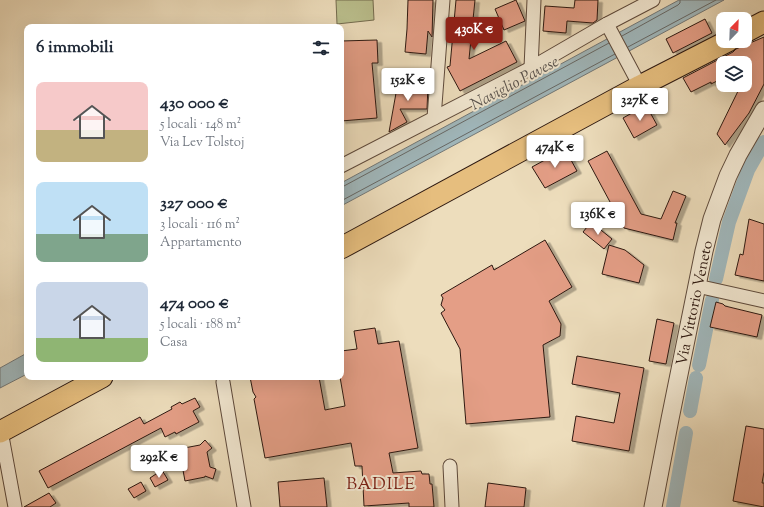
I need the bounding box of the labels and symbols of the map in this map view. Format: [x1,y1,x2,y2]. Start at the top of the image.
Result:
north arrow [716,12,752,48]
pin: 430K € [441,17,507,51]
water label: Naviglio Pavese [467,51,563,117]
pin: 152K € [375,68,441,102]
pin: 327K € [607,88,673,122]
pin: 474K € [522,135,588,169]
pin: 136K € [565,202,631,236]
street label: Via Vittorio Veneto [672,239,719,368]
pin: 292K € [126,445,192,479]
district label: BADILE [346,473,416,497]

